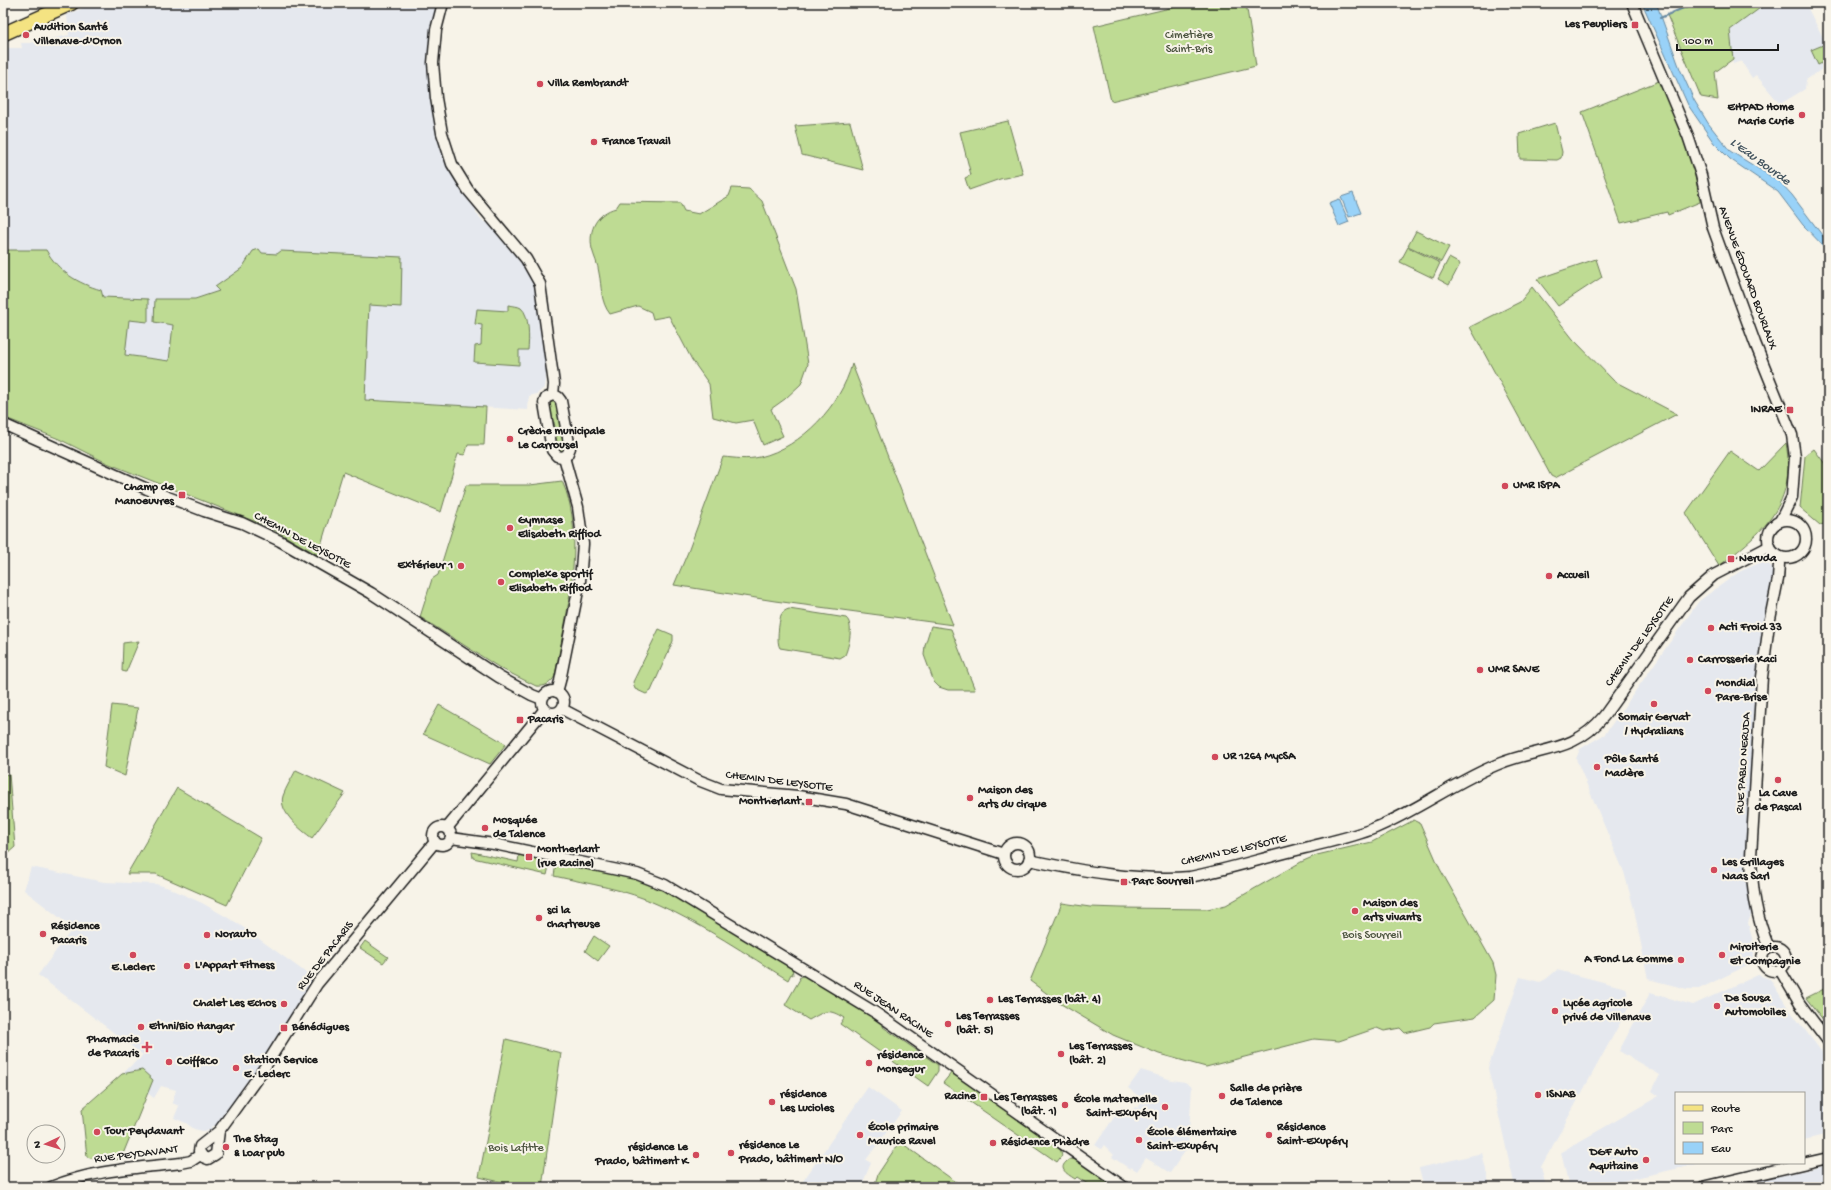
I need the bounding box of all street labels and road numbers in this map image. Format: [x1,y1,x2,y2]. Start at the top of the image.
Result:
street label: AVENUE ÉDOUARD BOURLAUX [1715,205,1780,352]
street label: CHEMIN DE LEYSOTTE [251,510,353,573]
street label: CHEMIN DE LEYSOTTE [1603,594,1678,690]
street label: RUE PABLO NERUDA [1733,711,1755,814]
street label: CHEMIN DE LEYSOTTE [725,768,834,796]
street label: CHEMIN DE LEYSOTTE [1180,832,1289,870]
street label: RUE DE PACARIS [295,918,358,993]
street label: RUE JEAN RACINE [850,978,936,1042]
street label: RUE PEYDAVANT [93,1143,180,1167]

